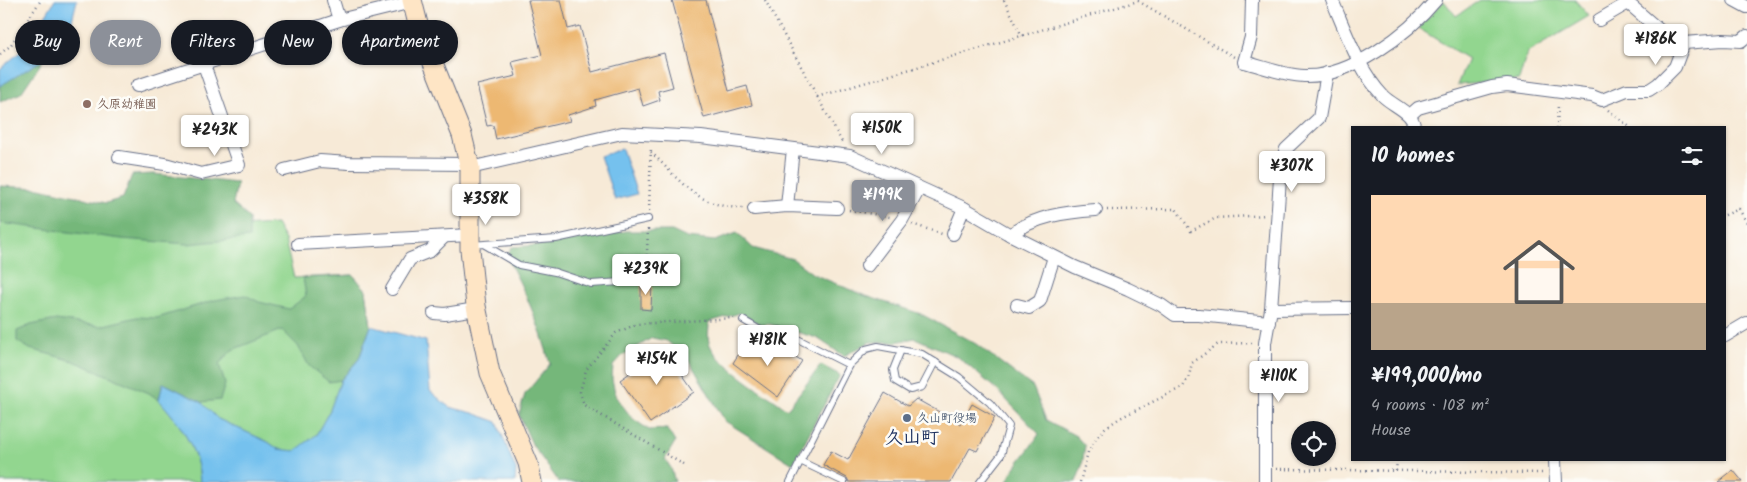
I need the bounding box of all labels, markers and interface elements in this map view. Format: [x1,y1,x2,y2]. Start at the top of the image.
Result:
chip: Buy [15,20,80,65]
chip: Rent [90,20,161,65]
chip: Filters [171,20,254,65]
chip: New [264,20,332,65]
chip: Apartment [342,20,458,65]
pin: ¥186K [1621,23,1691,66]
text: ¥186K [1635,27,1677,52]
place label: 久原幼稚園 [97,95,157,114]
marker: 久原幼稚園 [81,98,93,110]
pin: ¥150K [847,112,917,155]
pin: ¥243K [180,114,250,157]
text: ¥150K [862,116,902,141]
text: ¥243K [192,118,238,143]
text: 10 homes [1371,140,1455,173]
icon: filters [1678,142,1706,170]
pin: ¥307K [1257,150,1327,193]
text: ¥307K [1270,154,1314,179]
pin: ¥199K [848,180,918,222]
text: ¥199K [863,183,903,208]
pin: ¥358K [451,184,521,226]
text: ¥358K [463,187,509,212]
icon: home [1494,227,1584,317]
pin: ¥239K [611,254,681,296]
text: ¥239K [623,257,669,282]
pin: ¥181K [733,324,803,367]
text: ¥181K [749,328,787,353]
pin: ¥154K [622,344,692,386]
text: ¥154K [636,347,678,372]
pin: ¥110K [1244,360,1314,403]
text: ¥199,000/mo [1371,360,1482,393]
text: ¥110K [1260,364,1298,389]
text: 4 rooms · 108 m² [1371,393,1489,418]
place label: 久山町役場 [917,409,977,428]
marker: 久山町役場 [901,412,913,424]
text: House [1371,418,1411,443]
map controls [1291,421,1336,466]
button: locate [1291,421,1336,466]
district label: 久山町 [885,424,939,453]

